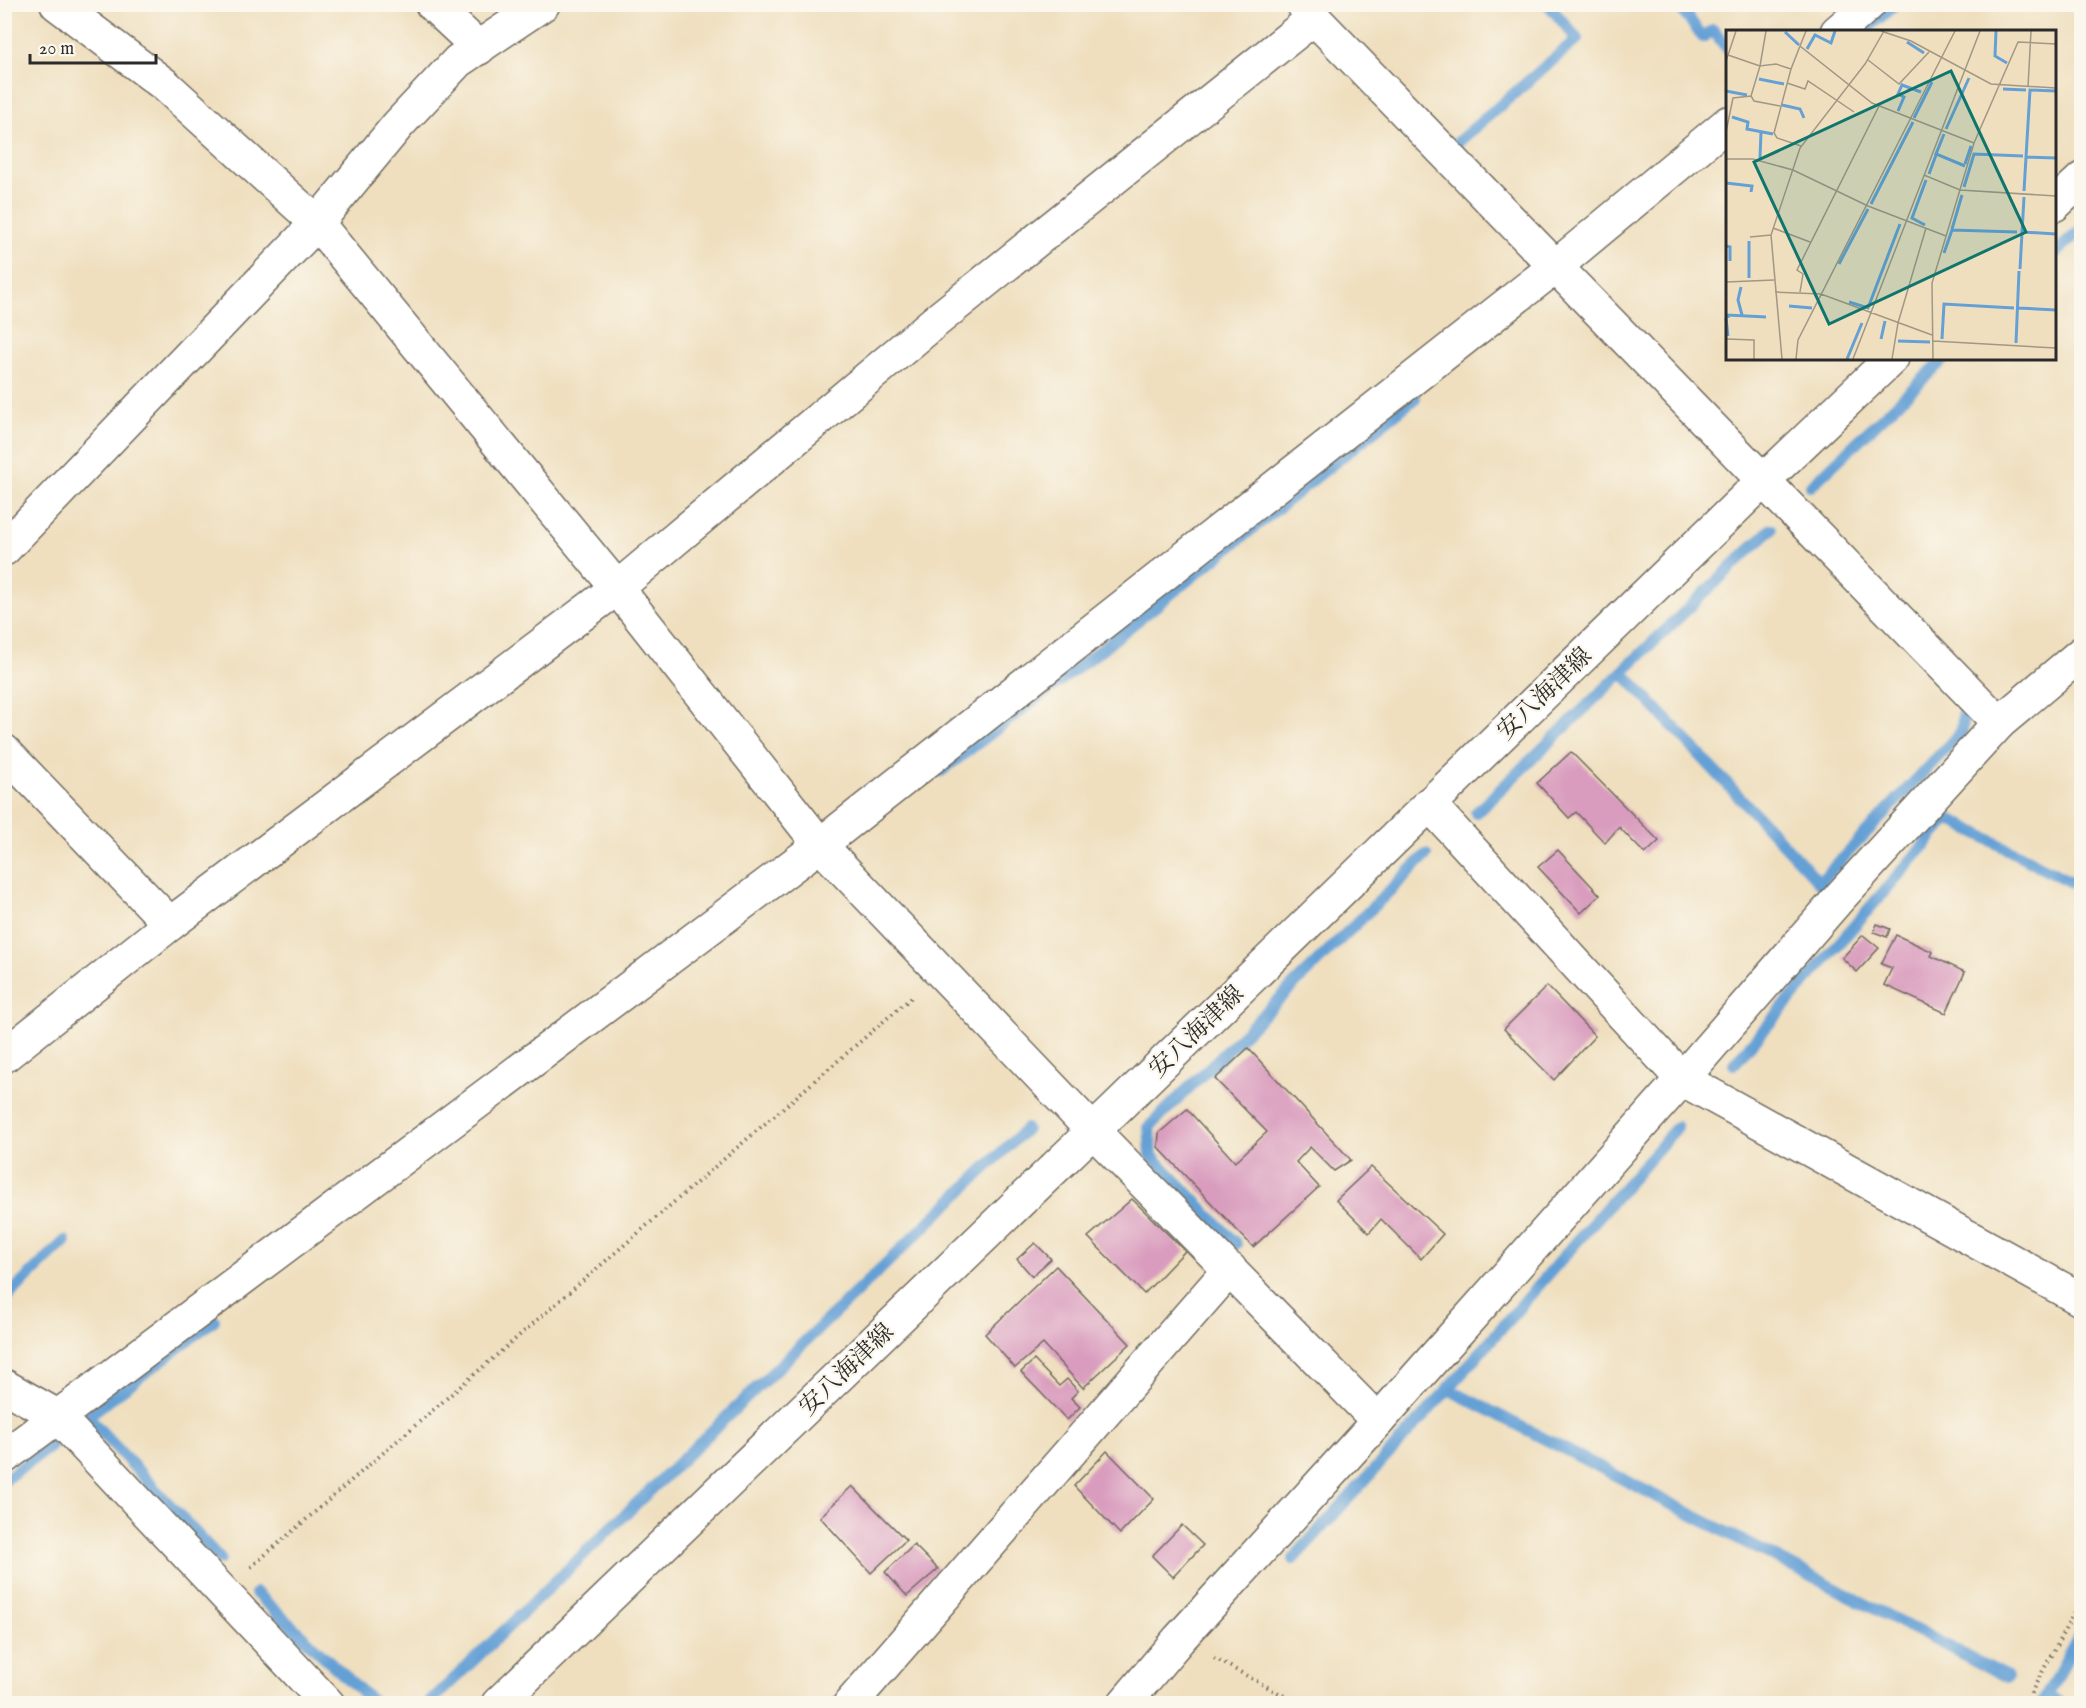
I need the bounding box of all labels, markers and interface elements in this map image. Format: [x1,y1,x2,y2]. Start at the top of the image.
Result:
scale bar [30,27,156,65]
inset map [1726,30,2056,360]
text: 20 m [39,38,74,61]
street label: 安八海津線 [1491,641,1599,747]
street label: 安八海津線 [1143,979,1251,1085]
street label: 安八海津線 [793,1317,901,1423]

